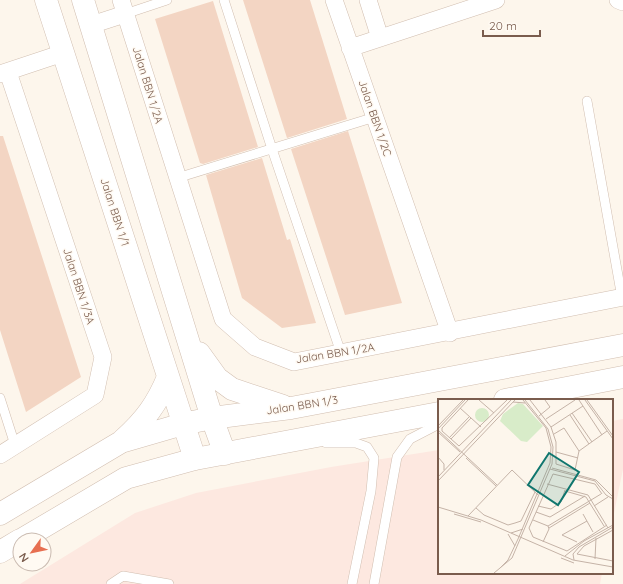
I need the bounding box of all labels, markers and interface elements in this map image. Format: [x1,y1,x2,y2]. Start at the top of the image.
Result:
scale bar [483,12,540,38]
text: 20 m [489,18,517,33]
street label: Jalan BBN 1/2A [130,45,166,125]
street label: Jalan BBN 1/2C [355,78,395,158]
street label: Jalan BBN 1/1 [97,176,133,248]
street label: Jalan BBN 1/3A [60,246,98,326]
street label: Jalan BBN 1/2A [294,340,376,366]
street label: Jalan BBN 1/3 [265,392,339,418]
inset map [438,399,613,574]
north arrow [12,532,52,572]
text: N [16,550,32,565]

